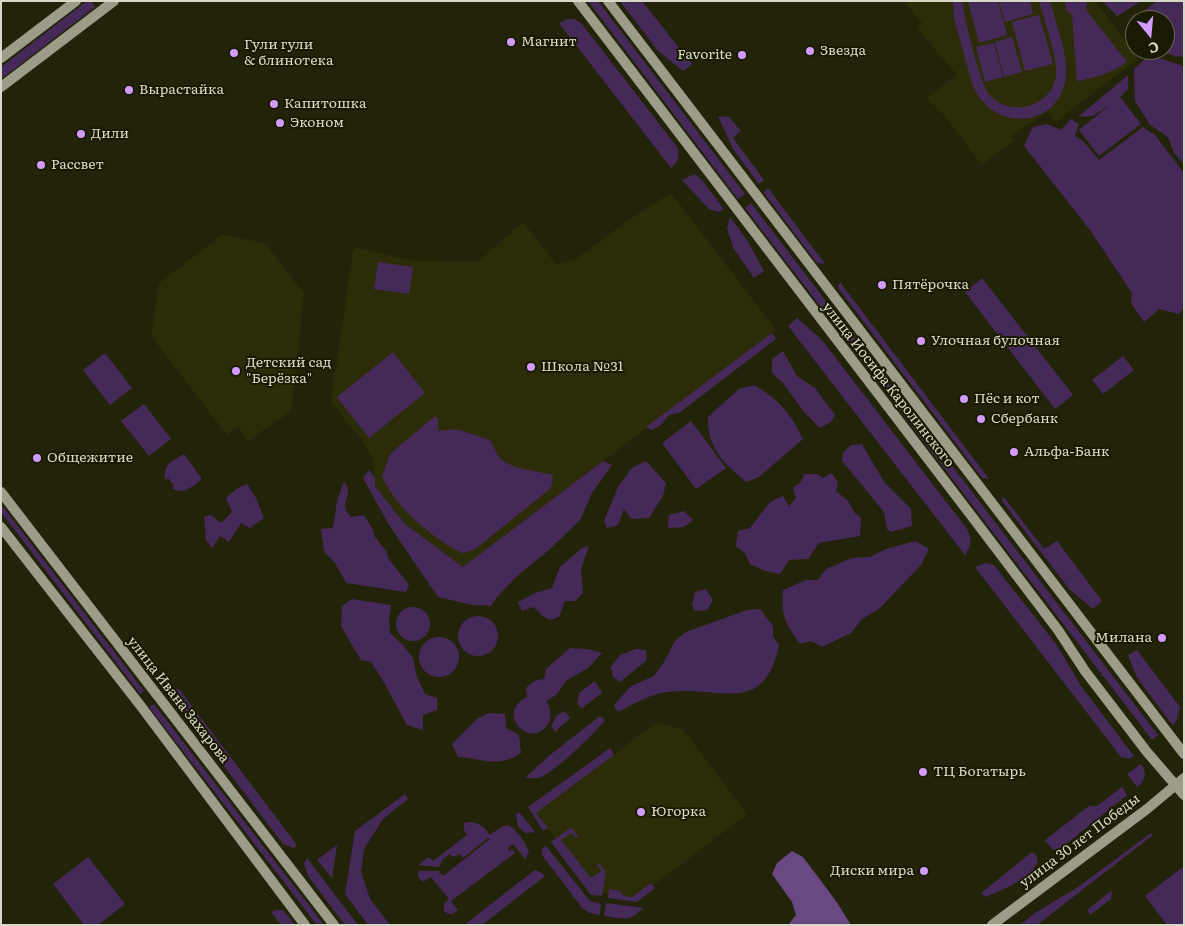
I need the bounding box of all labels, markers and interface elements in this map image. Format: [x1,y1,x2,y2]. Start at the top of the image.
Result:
north arrow [1125,10,1175,60]
place label: Магнит [521,34,577,50]
marker: Магнит [505,36,517,48]
place label: Гули гули & блинотека [244,37,333,70]
text: С [1146,37,1162,59]
place label: Звезда [820,43,866,59]
marker: Звезда [804,45,816,57]
marker: Гули гули & блинотека [228,47,240,59]
place label: Favorite [677,47,732,63]
marker: Favorite [736,49,748,61]
place label: Вырастайка [139,82,224,98]
marker: Вырастайка [123,84,135,96]
place label: Капитошка [284,96,367,112]
marker: Капитошка [268,98,280,110]
place label: Эконом [290,115,344,131]
marker: Эконом [274,117,286,129]
place label: Дили [91,126,129,142]
marker: Дили [75,128,87,140]
place label: Рассвет [51,157,104,173]
marker: Рассвет [35,159,47,171]
place label: Пятёрочка [892,277,969,293]
marker: Пятёрочка [876,279,888,291]
street label: улица Иосифа Каролинского [818,299,958,471]
place label: Улочная булочная [931,333,1060,349]
marker: Улочная булочная [915,335,927,347]
place label: Детский сад "Берёзка" [246,355,331,388]
place label: Школа №31 [541,359,623,375]
marker: Школа №31 [525,361,537,373]
marker: Детский сад "Берёзка" [230,365,242,377]
place label: Пёс и кот [974,391,1040,407]
marker: Пёс и кот [958,393,970,405]
place label: Сбербанк [991,411,1058,427]
marker: Сбербанк [975,413,987,425]
place label: Альфа-Банк [1024,444,1109,460]
marker: Альфа-Банк [1008,446,1020,458]
place label: Общежитие [47,450,133,466]
marker: Общежитие [31,452,43,464]
place label: Милана [1095,630,1152,646]
marker: Милана [1156,632,1168,644]
street label: улица Ивана Захарова [123,633,233,767]
place label: ТЦ Богатырь [933,764,1026,780]
marker: ТЦ Богатырь [917,766,929,778]
street label: улица 30 лет Победы [1017,790,1143,892]
place label: Югорка [651,804,706,820]
marker: Югорка [635,806,647,818]
place label: Диски мира [830,863,914,879]
marker: Диски мира [918,865,930,877]

